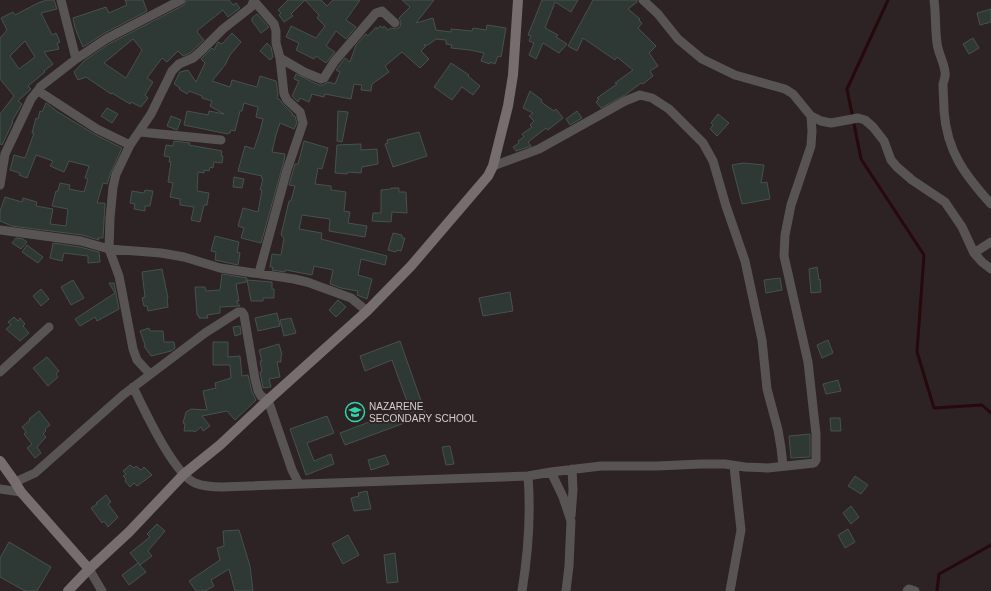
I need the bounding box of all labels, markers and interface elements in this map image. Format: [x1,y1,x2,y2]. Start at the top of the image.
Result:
school or university icon: NAZARENE SECONDARY SCHOOL [344,401,366,423]
place label: NAZARENE SECONDARY SCHOOL [369,401,477,424]

